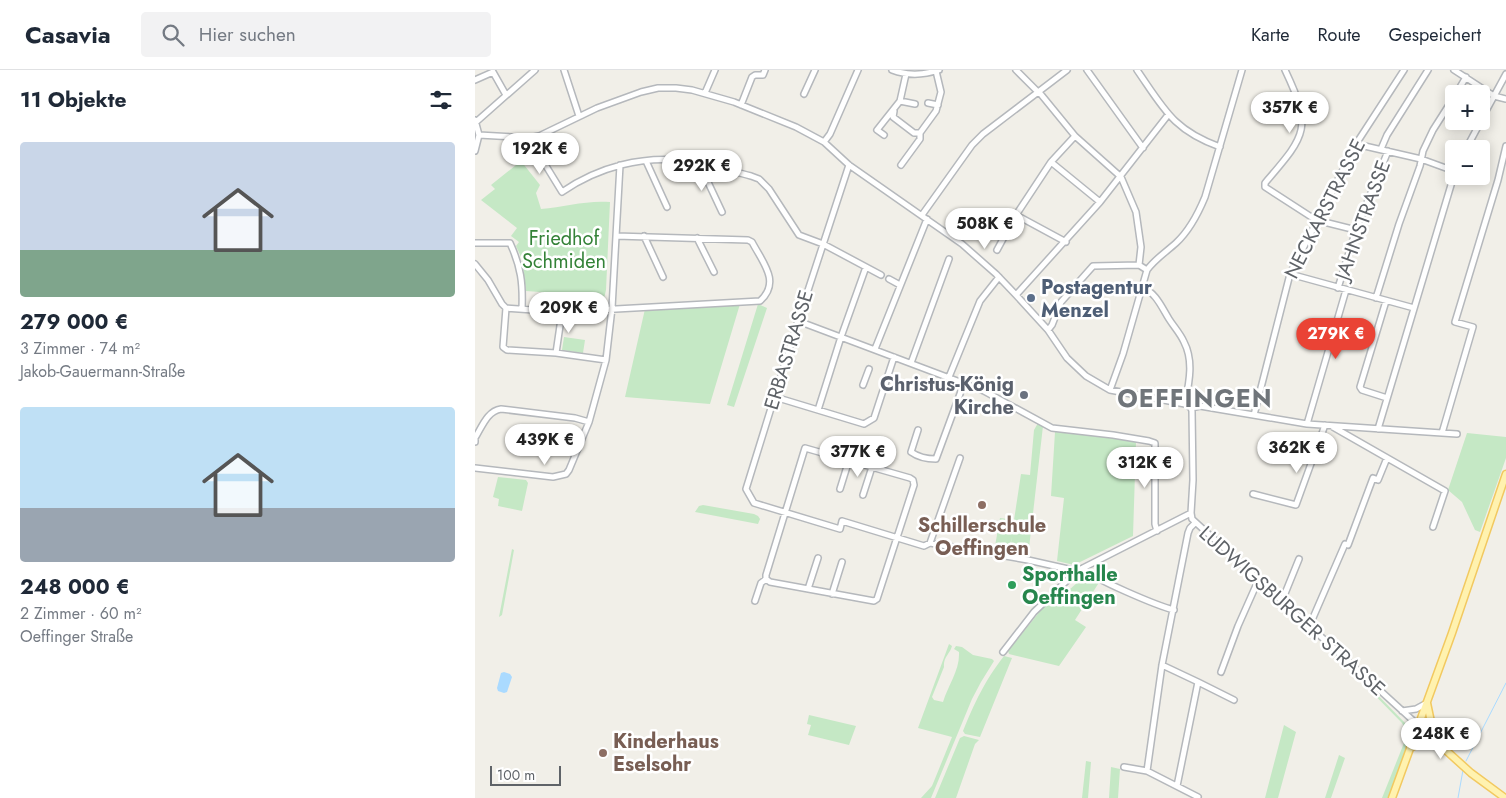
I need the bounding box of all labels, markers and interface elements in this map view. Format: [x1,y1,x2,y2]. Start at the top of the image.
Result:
search box [141,12,491,57]
text: Casavia [25,17,111,52]
icon: search [159,21,187,49]
text: Hier suchen [199,21,296,48]
text: Karte [1251,22,1290,48]
text: Route [1318,22,1360,48]
text: Gespeichert [1388,22,1481,48]
text: 11 Objekte [20,85,126,115]
map controls [1445,85,1490,185]
button: + [1445,85,1490,130]
icon: filters [427,86,455,114]
pin: 357K € [1249,92,1331,134]
text: 357K € [1262,96,1318,119]
pin: 192K € [499,132,581,175]
street label: NECKARSTRASSE [1277,134,1373,284]
text: 192K € [512,137,568,160]
button: − [1445,140,1490,185]
pin: 292K € [661,150,743,192]
text: 292K € [673,154,731,177]
street label: JAHNSTRASSE [1327,156,1398,287]
icon: home [193,175,283,265]
pin: 508K € [944,208,1026,250]
text: 508K € [956,212,1014,235]
park label: Friedhof Schmiden [522,224,606,276]
place label: Postagentur Menzel [1041,273,1153,325]
street label: ERBASTRASSE [757,287,821,413]
pin: 209K € [528,292,610,334]
marker: Postagentur Menzel [1025,292,1037,304]
text: 209K € [540,296,598,319]
text: 279 000 € [20,307,129,337]
pin: 279K € [1295,318,1377,360]
text: 279K € [1307,322,1365,345]
text: 3 Zimmer · 74 m² [20,337,140,360]
text: Jakob-Gauermann-Straße [20,360,185,383]
place label: Christus-König Kirche [880,370,1014,422]
district label: OEFFINGEN [1117,380,1273,416]
marker: Christus-König Kirche [1018,389,1030,401]
pin: 439K € [504,424,586,466]
text: 439K € [516,428,574,451]
pin: 362K € [1256,432,1338,474]
pin: 377K € [817,436,899,478]
text: 362K € [1268,436,1326,459]
icon: home [193,440,283,530]
text: 377K € [830,440,886,463]
pin: 312K € [1104,446,1186,489]
text: 312K € [1117,451,1173,474]
marker: Schillerschule Oeffingen [976,499,988,511]
place label: Schillerschule Oeffingen [918,511,1046,563]
street label: LUDWIGSBURGER STRASSE [1192,519,1392,703]
place label: Sporthalle Oeffingen [1022,560,1118,612]
text: 248 000 € [20,572,130,602]
marker: Sporthalle Oeffingen [1006,579,1018,591]
text: 2 Zimmer · 60 m² [20,602,142,625]
text: Oeffinger Straße [20,625,133,648]
pin: 248K € [1400,718,1482,760]
text: 248K € [1412,722,1470,745]
place label: Kinderhaus Eselsohr [613,727,719,779]
marker: Kinderhaus Eselsohr [597,747,609,759]
scale bar [490,763,561,786]
text: 100 m [497,765,535,785]

